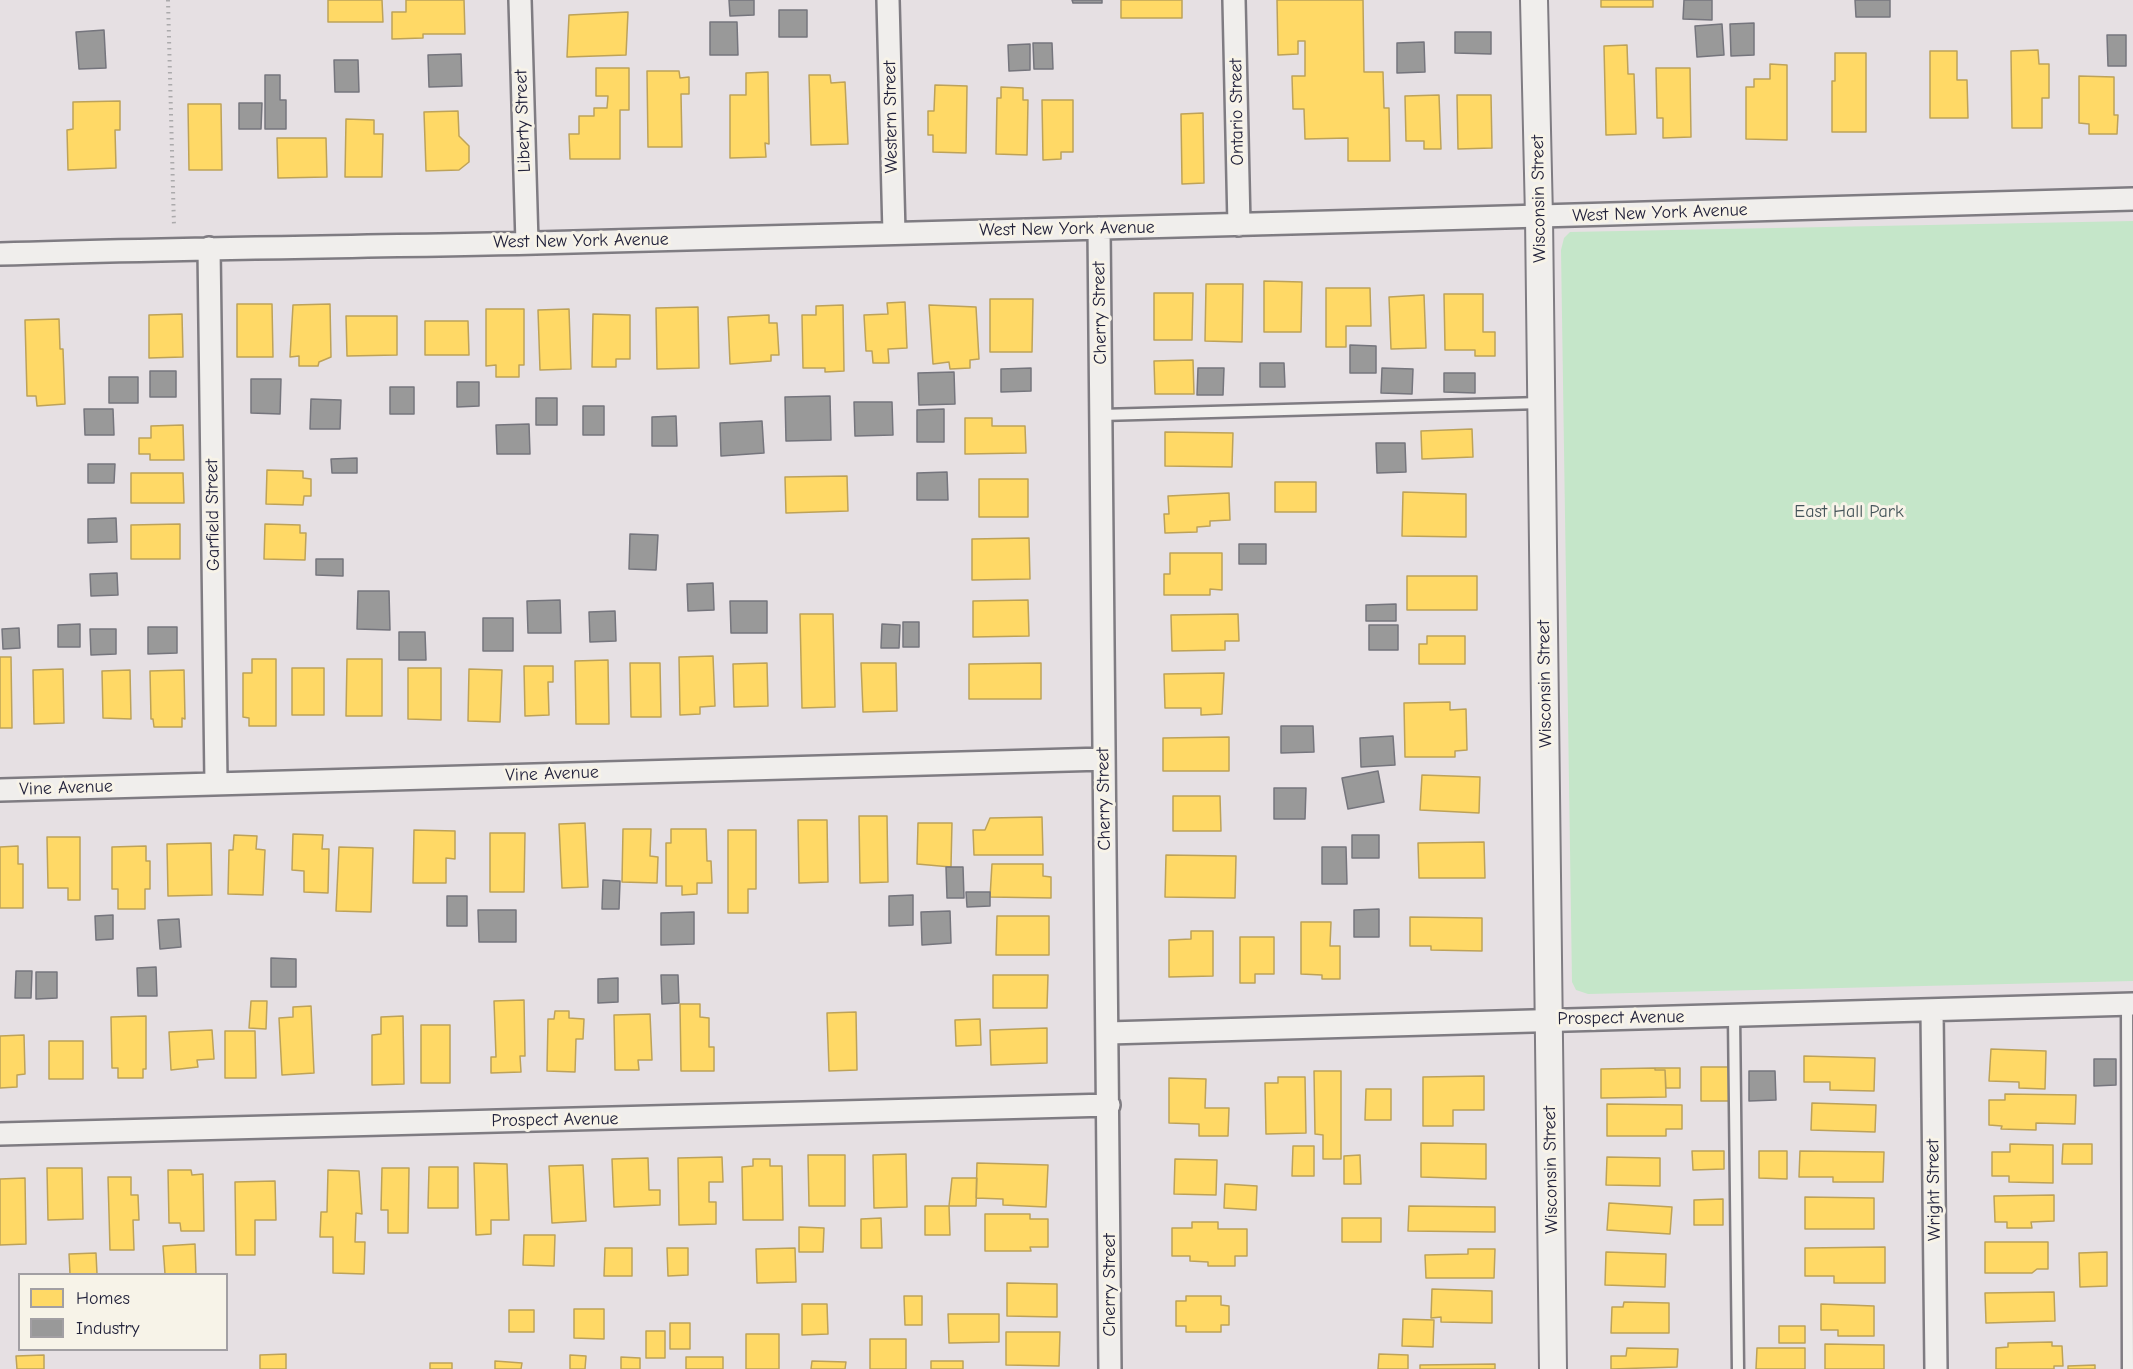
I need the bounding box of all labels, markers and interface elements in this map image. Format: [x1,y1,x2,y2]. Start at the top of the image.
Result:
street label: Ontario Street [1225,58,1249,166]
street label: Western Street [879,60,903,174]
street label: Liberty Street [510,69,536,173]
street label: Wisconsin Street [1527,135,1551,263]
street label: West New York Avenue [1572,199,1748,227]
street label: West New York Avenue [979,217,1155,241]
street label: West New York Avenue [493,229,669,253]
street label: Cherry Street [1088,261,1112,365]
street label: Garfield Street [201,459,225,571]
park label: East Hall Park [1794,501,1904,523]
street label: Wisconsin Street [1533,620,1557,748]
street label: Cherry Street [1092,747,1116,851]
street label: Vine Avenue [505,762,599,786]
street label: Vine Avenue [19,776,113,800]
street label: Prospect Avenue [1557,1006,1685,1030]
street label: Wisconsin Street [1539,1106,1563,1234]
street label: Prospect Avenue [491,1108,619,1132]
street label: Wright Street [1922,1139,1946,1241]
street label: Cherry Street [1099,1233,1121,1337]
legend [18,1273,228,1351]
text: Homes [76,1288,130,1309]
text: Industry [76,1318,140,1339]

